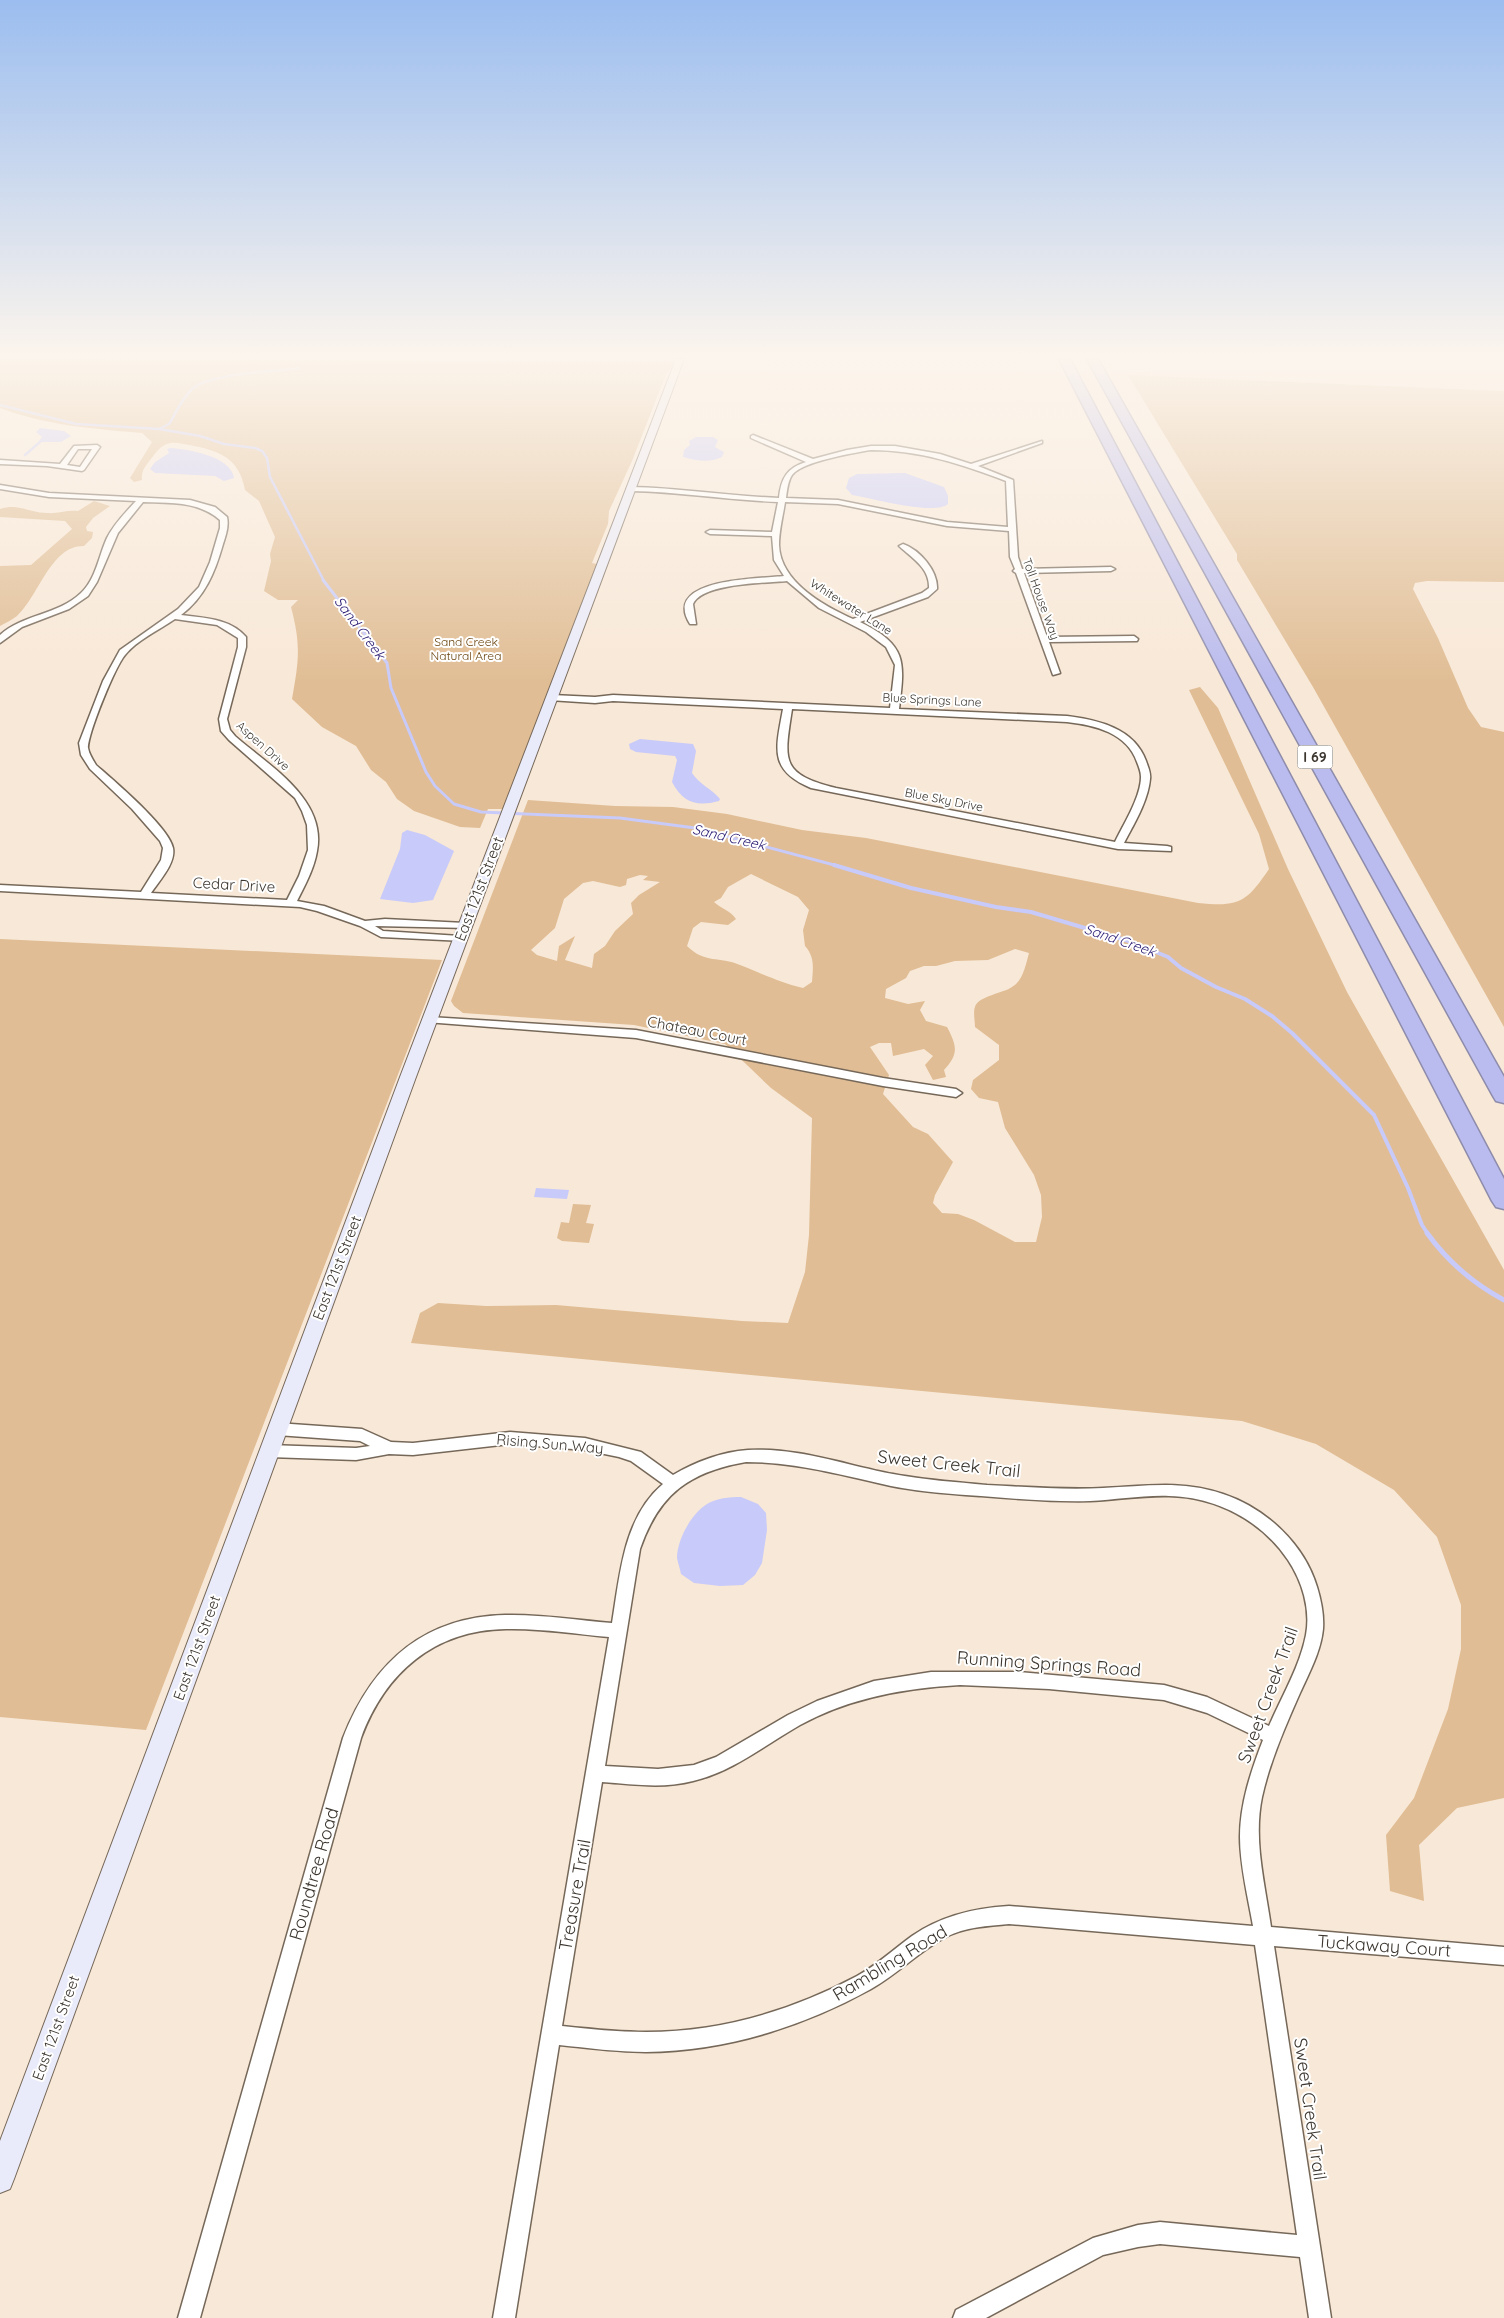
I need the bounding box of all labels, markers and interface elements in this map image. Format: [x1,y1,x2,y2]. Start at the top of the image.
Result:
street label: Toll House Way [1020,556,1063,642]
street label: Whitewater Lane [807,575,895,638]
water label: Sand Creek [330,593,390,664]
park label: Sand Creek Natural Area [431,634,501,663]
street label: Blue Springs Lane [882,689,982,710]
street label: Aspen Drive [234,718,293,774]
road number: I 69 [1298,746,1332,769]
street label: Blue Sky Drive [904,785,985,814]
water label: Sand Creek [691,820,769,854]
street label: East 121st Street [450,834,507,944]
street label: Cedar Drive [192,873,276,896]
water label: Sand Creek [1082,919,1159,961]
street label: Chateau Court [646,1012,748,1049]
street label: East 121st Street [308,1213,365,1323]
street label: Rising Sun Way [496,1429,604,1458]
street label: Sweet Creek Trail [876,1445,1022,1482]
street label: East 121st Street [169,1593,224,1703]
street label: Sweet Creek Trail [1232,1623,1303,1766]
street label: Running Springs Road [956,1646,1142,1681]
street label: Roundtree Road [284,1805,343,1943]
street label: Treasure Trail [553,1837,596,1953]
street label: Rambling Road [828,1919,951,2006]
street label: Tuckaway Court [1316,1929,1452,1962]
street label: East 121st Street [28,1973,83,2083]
street label: Sweet Creek Trail [1289,2036,1332,2182]

